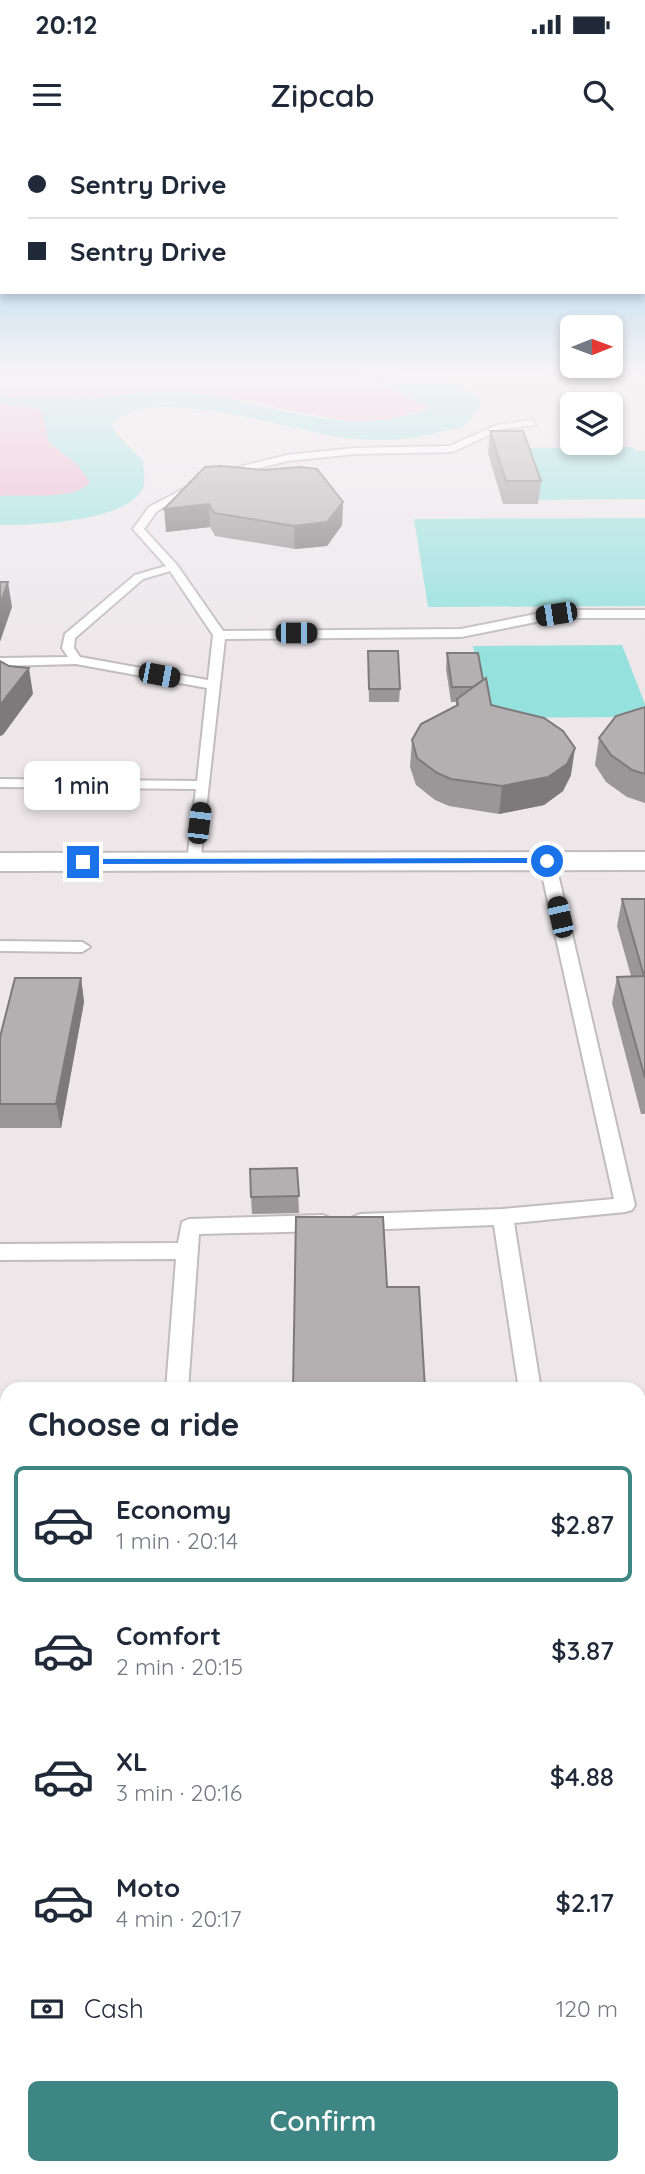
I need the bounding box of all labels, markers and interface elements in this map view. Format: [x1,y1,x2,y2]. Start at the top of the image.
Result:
text: 20:12 [35,8,98,41]
text: Zipcab [270,75,375,115]
icon: menu [28,76,66,114]
icon: search [579,76,617,114]
text: Sentry Drive [70,168,227,201]
text: Sentry Drive [70,235,227,268]
north arrow [560,315,623,378]
map controls [560,315,623,455]
button: layers [560,392,623,455]
car [534,600,579,628]
car [276,623,318,644]
car [137,661,182,689]
callout: 1 min [25,760,141,810]
text: 1 min [54,771,110,800]
car [187,801,212,845]
route start [531,845,563,877]
route end [67,846,99,878]
car [546,894,575,940]
text: Choose a ride [28,1404,240,1444]
icon: car [32,1493,95,1556]
text: Economy [116,1493,231,1526]
text: $2.87 [550,1508,614,1541]
text: 1 min · 20:14 [116,1526,238,1555]
icon: car [32,1619,95,1682]
text: Comfort [116,1619,221,1652]
text: $3.87 [551,1634,614,1667]
text: 2 min · 20:15 [116,1652,243,1681]
icon: car [32,1745,95,1808]
text: XL [116,1745,148,1778]
text: $4.88 [550,1760,614,1793]
text: 3 min · 20:16 [116,1778,242,1807]
icon: car [32,1871,95,1934]
text: Moto [116,1871,180,1904]
text: $2.17 [556,1886,614,1919]
text: 4 min · 20:17 [116,1904,242,1933]
icon: cash [28,1990,66,2028]
text: Cash [84,1992,144,2025]
text: 120 m [556,1994,618,2023]
button: Confirm [28,2081,618,2161]

